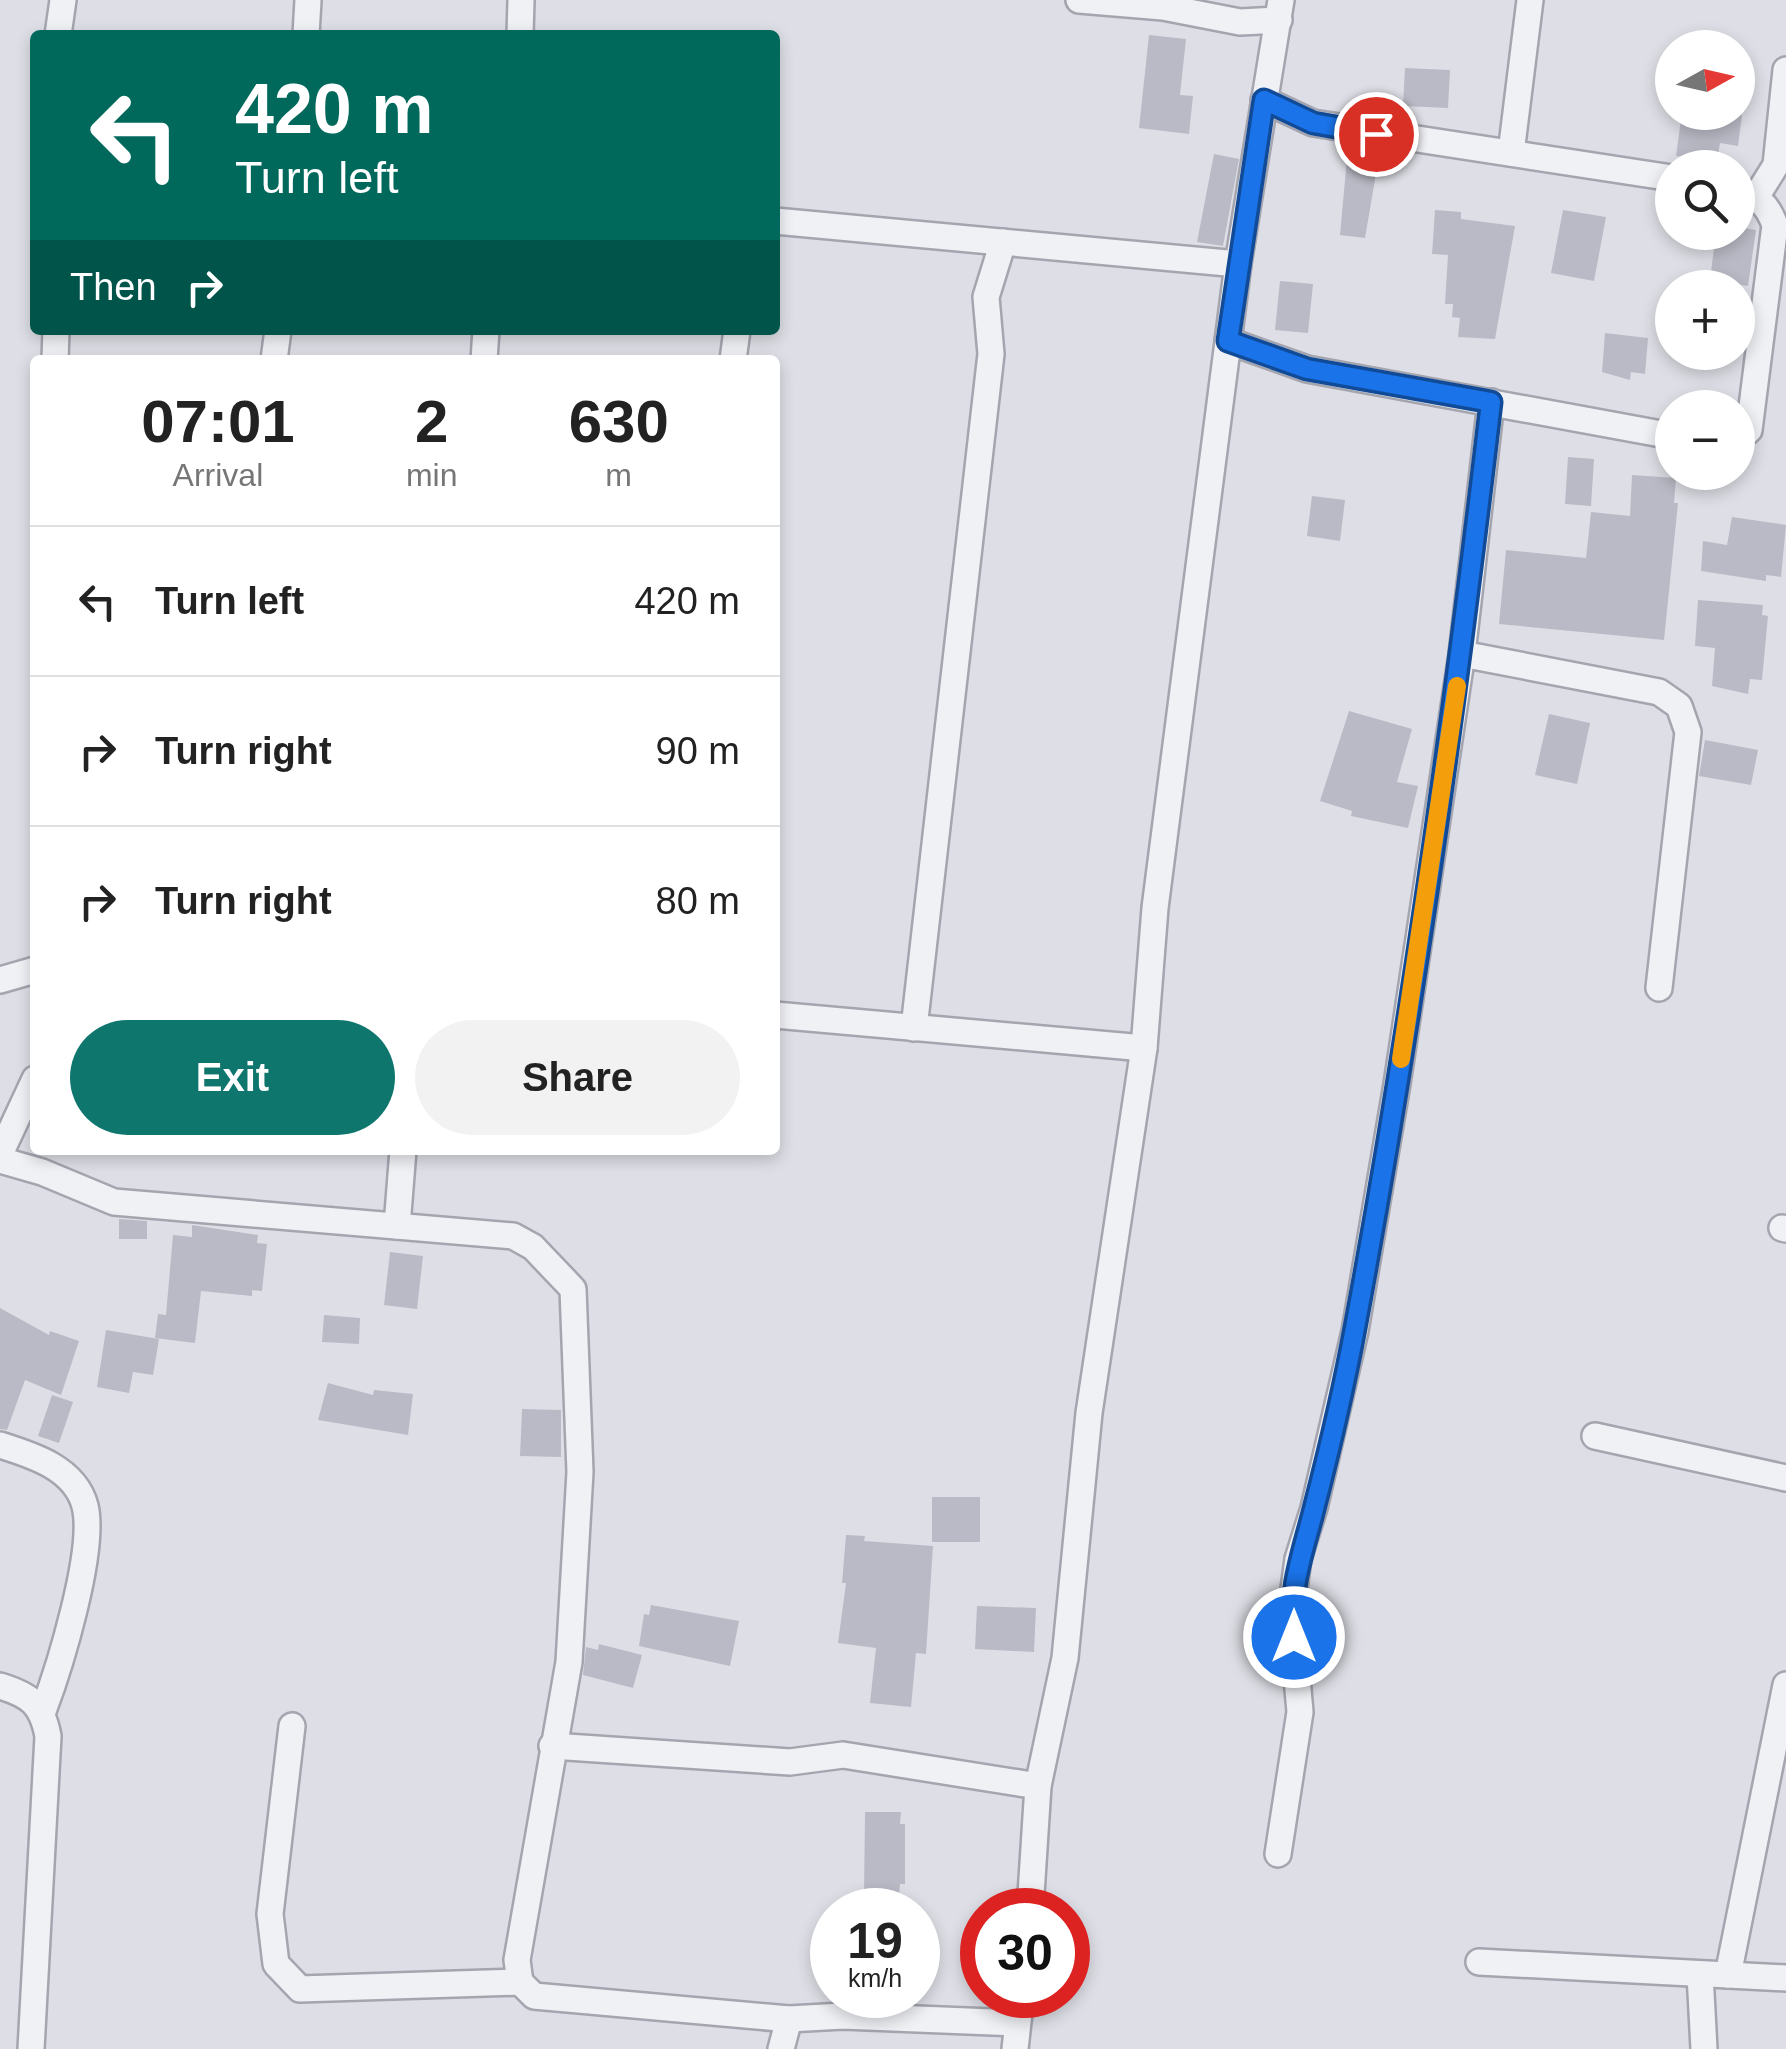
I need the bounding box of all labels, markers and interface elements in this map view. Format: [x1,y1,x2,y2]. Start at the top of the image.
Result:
north arrow [1655,30,1755,130]
map controls [1655,30,1755,490]
icon: left [70,70,200,200]
text: 420 m [235,70,433,148]
pin [1334,92,1419,177]
icon: arrive [1349,107,1404,162]
button: search [1655,150,1755,250]
text: Turn left [235,152,398,203]
icon: right [177,260,232,315]
text: Then [70,266,157,308]
button: + [1655,270,1755,370]
text: 07:01 [141,388,295,455]
text: 2 [415,388,448,455]
text: 630 [569,388,669,455]
button: − [1655,390,1755,490]
text: Arrival [173,457,263,493]
text: min [406,457,457,493]
text: m [605,457,632,493]
icon: left [70,574,125,629]
text: Turn left [155,580,304,622]
text: 420 m [634,580,740,622]
icon: right [70,724,125,779]
text: Turn right [155,730,332,772]
text: 90 m [656,730,740,772]
icon: right [70,874,125,929]
text: Turn right [155,880,332,922]
text: 80 m [656,880,740,922]
button: Exit [70,1020,395,1135]
button: Share [415,1020,740,1135]
position arrow [1242,1585,1346,1689]
speed limit sign: 30 [960,1888,1090,2018]
text: 19 [847,1913,903,1969]
text: km/h [848,1964,902,1992]

